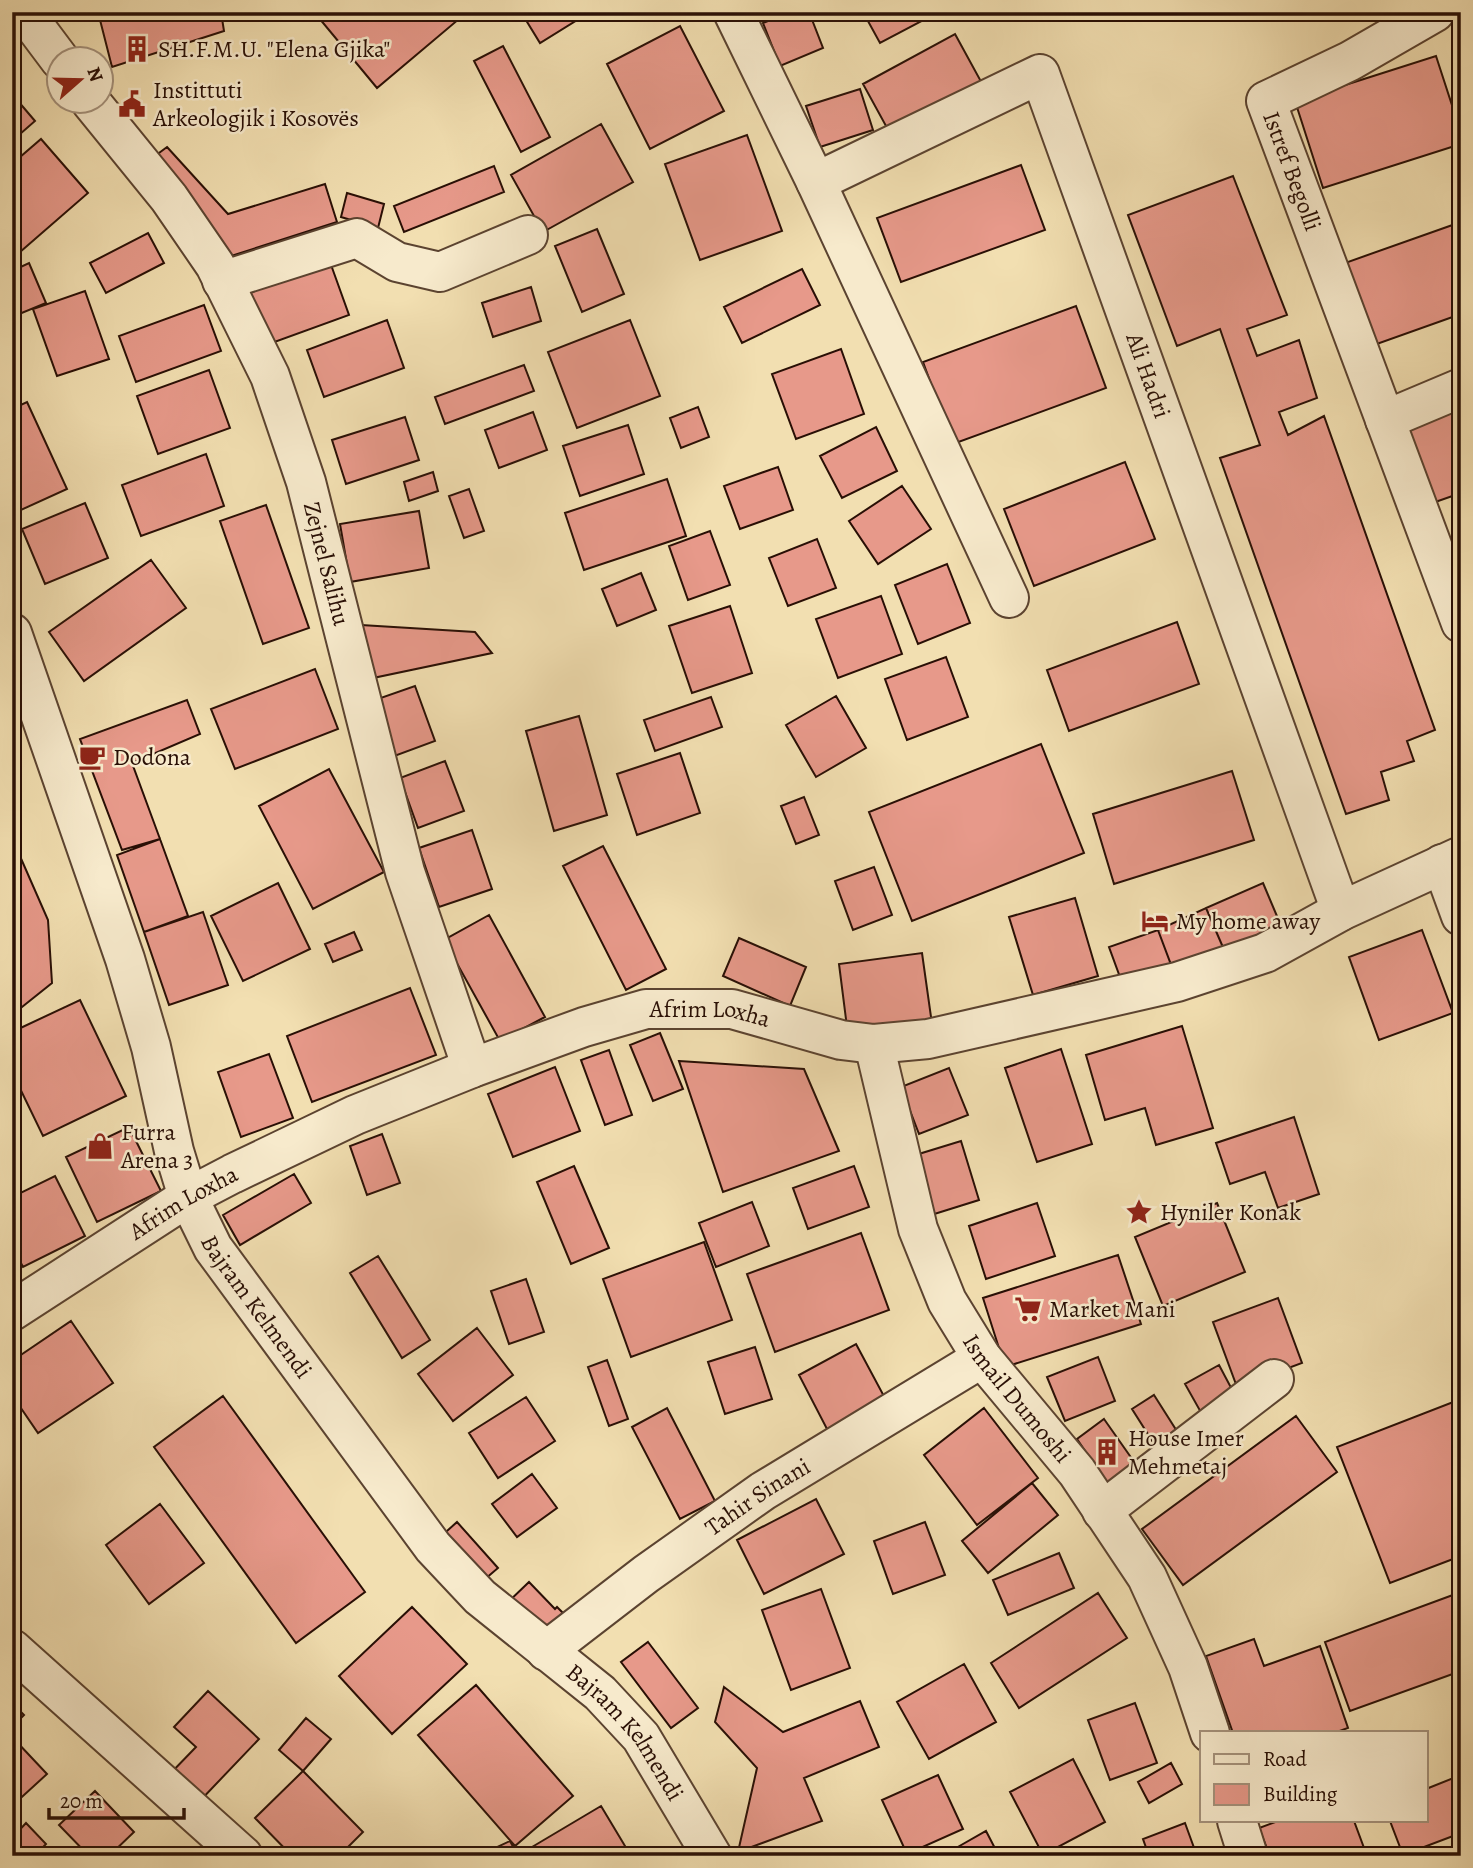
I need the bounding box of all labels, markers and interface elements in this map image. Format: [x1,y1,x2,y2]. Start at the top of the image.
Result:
place label: SH.F.M.U. "Elena Gjika" [158,33,390,65]
building icon: SH.F.M.U. "Elena Gjika" [122,34,152,64]
north arrow [46,46,116,116]
text: N [80,64,110,86]
place label: Instittuti Arkeologjik i Kosovës [152,74,359,134]
public building icon: Instittuti Arkeologjik i Kosovës [117,89,147,119]
street label: Istref Begolli [1255,107,1329,235]
street label: Ali Hadri [1118,327,1178,423]
street label: Zejnel Salihu [296,498,358,629]
place label: Dodona [113,741,192,773]
cafe icon: Dodona [77,742,107,772]
place label: My home away [1176,905,1321,937]
hotel icon: My home away [1140,906,1170,936]
street label: Afrim Loxha [648,993,775,1035]
place label: Furra Arena 3 [120,1116,193,1176]
shop icon: Furra Arena 3 [85,1131,115,1161]
street label: Afrim Loxha [122,1157,244,1248]
place label: Hyniler Konak [1160,1196,1301,1228]
place icon: Hyniler Konak [1124,1197,1154,1227]
street label: Bajram Kelmendi [193,1230,320,1385]
place label: Market Mani [1049,1293,1176,1325]
supermarket icon: Market Mani [1013,1294,1043,1324]
street label: Ismail Dumoshi [955,1328,1079,1470]
place label: House Imer Mehmetaj [1128,1422,1244,1482]
building icon: House Imer Mehmetaj [1092,1437,1122,1467]
street label: Tahir Sinani [698,1450,816,1543]
street label: Bajram Kelmendi [559,1656,691,1807]
legend [1200,1731,1428,1822]
text: Road [1263,1745,1307,1773]
scale bar [49,1777,184,1821]
text: Building [1263,1780,1338,1808]
text: 20 m [60,1787,103,1815]

